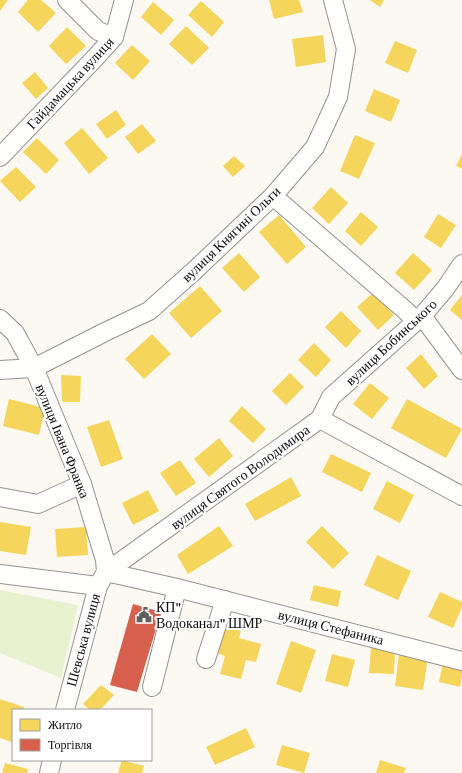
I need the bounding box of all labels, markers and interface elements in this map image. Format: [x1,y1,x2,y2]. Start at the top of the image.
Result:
street label: Гайдамацька вулиця [23,33,117,132]
street label: вулиця Княгині Ольги [178,182,284,285]
street label: вулиця Бобинського [342,296,440,388]
street label: вулиця Івана Франка [33,382,94,501]
street label: вулиця Святого Володимира [167,421,313,533]
street label: Шевська вулиця [63,591,103,688]
place label: КП" Водоканал" ШМР [156,599,263,631]
public building icon: КП" Водоканал" ШМР [135,606,153,624]
street label: вулиця Стефаника [277,606,386,648]
legend [12,709,152,761]
text: Житло [48,718,82,732]
text: Торгівля [48,738,92,752]

